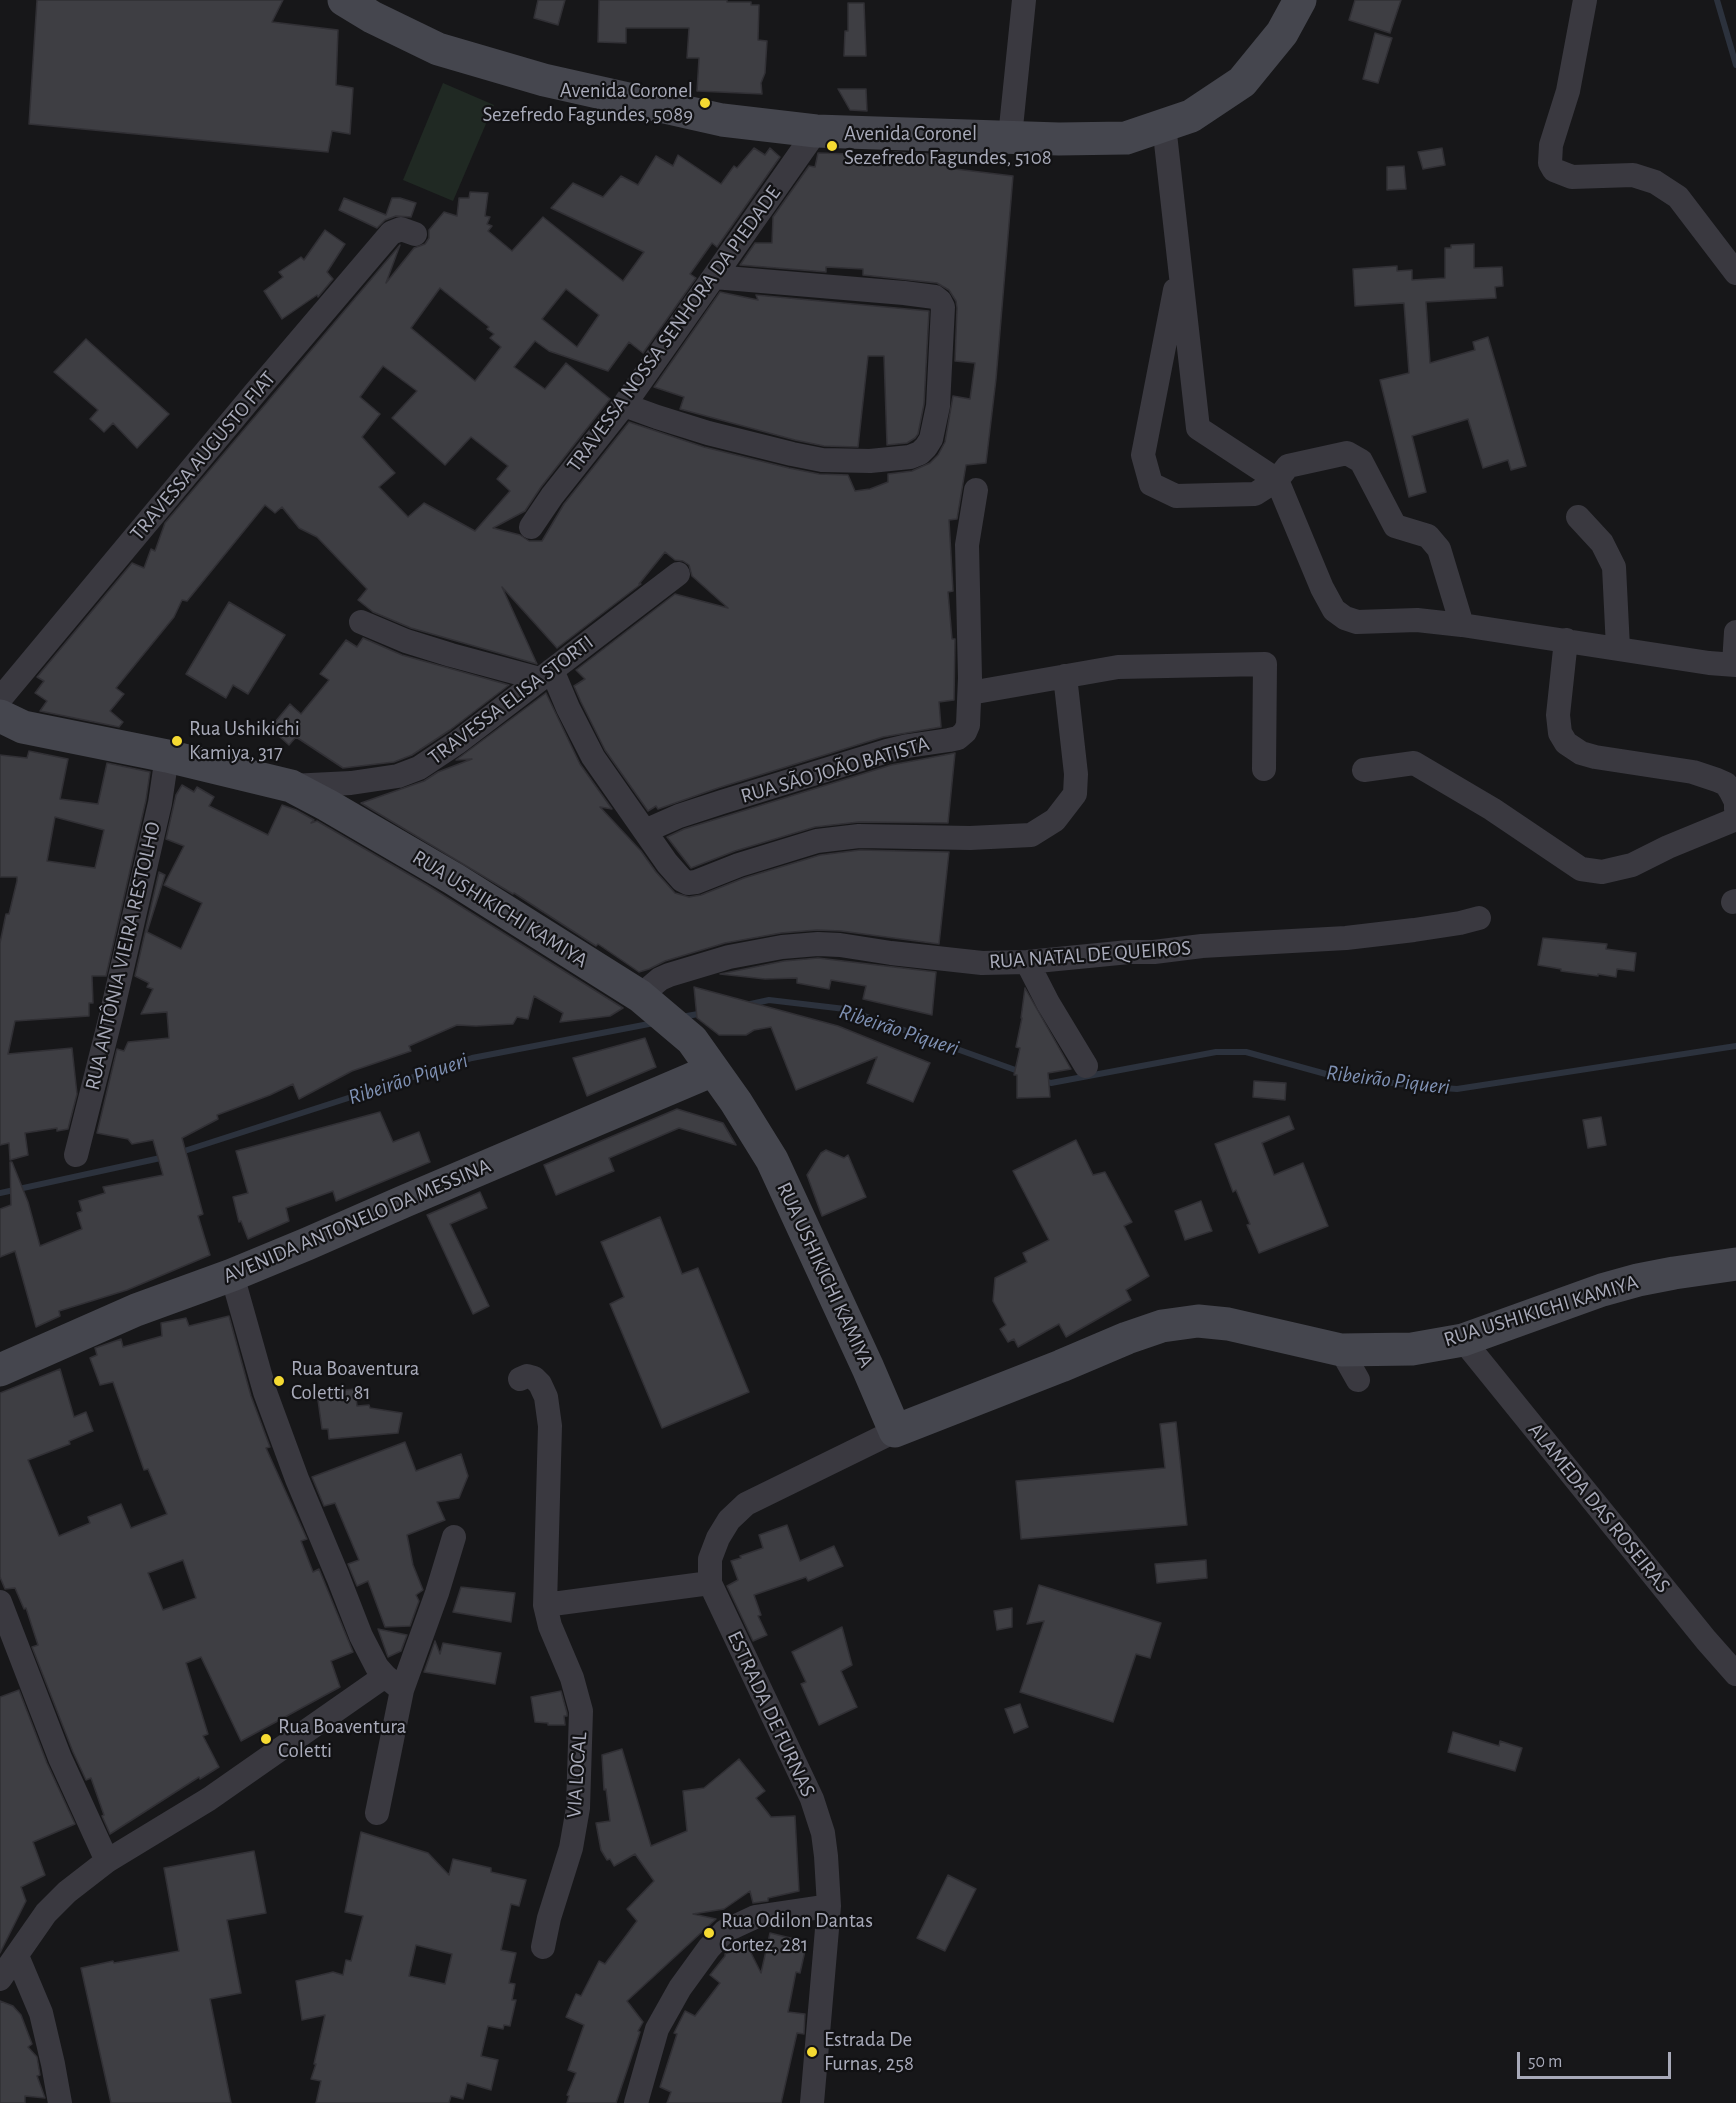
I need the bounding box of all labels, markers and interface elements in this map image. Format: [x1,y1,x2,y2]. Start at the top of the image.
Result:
place label: Avenida Coronel Sezefredo Fagundes, 5089 [483,78,693,128]
marker: Avenida Coronel Sezefredo Fagundes, 5089 [698,96,712,110]
place label: Avenida Coronel Sezefredo Fagundes, 5108 [844,121,1052,171]
marker: Avenida Coronel Sezefredo Fagundes, 5108 [825,139,839,153]
street label: TRAVESSA NOSSA SENHORA DA PIEDADE [562,181,786,477]
street label: TRAVESSA AUGUSTO FIAT [125,366,281,546]
street label: TRAVESSA ELISA STORTI [423,630,599,770]
place label: Rua Ushikichi Kamiya, 317 [189,716,300,766]
street label: RUA SÃO JOÃO BATISTA [738,731,932,809]
marker: Rua Ushikichi Kamiya, 317 [170,734,184,748]
street label: RUA ANTÔNIA VIEIRA RESTOLHO [80,819,166,1093]
street label: RUA USHIKICHI KAMIYA [408,845,592,973]
street label: RUA NATAL DE QUEIROS [988,935,1192,975]
water label: Ribeirão Piqueri [836,998,962,1062]
water label: Ribeirão Piqueri [345,1047,471,1111]
water label: Ribeirão Piqueri [1325,1059,1451,1101]
street label: AVENIDA ANTONELO DA MESSINA [219,1153,495,1289]
street label: RUA USHIKICHI KAMIYA [771,1178,879,1372]
street label: RUA USHIKICHI KAMIYA [1441,1269,1641,1353]
place label: Rua Boaventura Coletti, 81 [291,1356,419,1406]
marker: Rua Boaventura Coletti, 81 [272,1374,286,1388]
street label: ALAMEDA DAS ROSEIRAS [1523,1418,1675,1598]
street label: ESTRADA DE FURNAS [722,1627,820,1801]
place label: Rua Boaventura Coletti [278,1714,406,1764]
street label: VIA LOCAL [561,1731,593,1819]
marker: Rua Boaventura Coletti [259,1732,273,1746]
place label: Rua Odilon Dantas Cortez, 281 [721,1908,873,1958]
marker: Rua Odilon Dantas Cortez, 281 [702,1926,716,1940]
place label: Estrada De Furnas, 258 [824,2027,914,2077]
scale bar [1520,2040,1674,2078]
marker: Estrada De Furnas, 258 [805,2045,819,2059]
text: 50 m [1528,2053,1562,2071]

